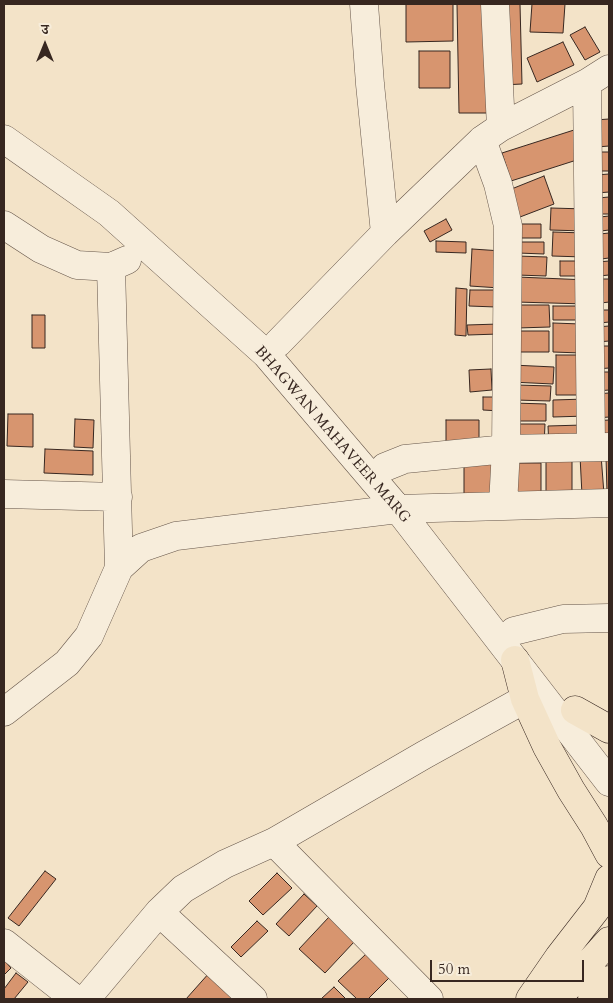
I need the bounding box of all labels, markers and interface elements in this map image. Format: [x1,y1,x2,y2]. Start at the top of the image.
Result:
north arrow [20,20,70,70]
text: उ [41,20,49,39]
street label: BHAGWAN MAHAVEER MARG [250,343,414,527]
scale bar [433,950,587,982]
text: 50 m [438,959,470,979]

